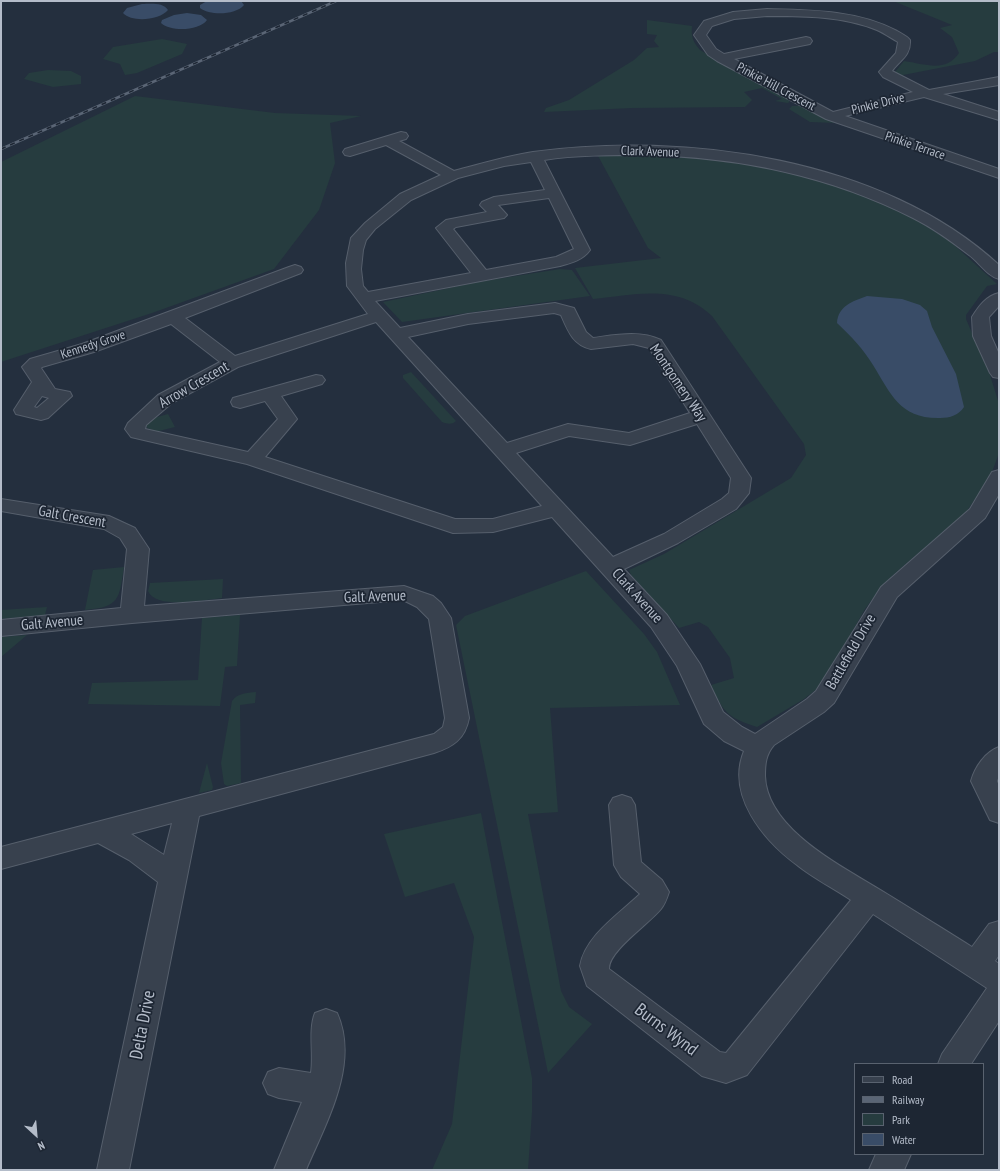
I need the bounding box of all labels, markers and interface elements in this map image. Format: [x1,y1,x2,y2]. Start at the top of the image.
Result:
street label: Pinkie Hill Crescent [734,60,818,114]
street label: Pinkie Drive [850,90,906,118]
street label: Pinkie Terrace [883,128,947,164]
street label: Clark Avenue [621,143,679,161]
street label: Kennedy Grove [59,327,127,363]
street label: Montgomery Way [645,341,711,425]
street label: Arrow Crescent [156,358,232,412]
street label: Galt Crescent [37,502,107,532]
street label: Clark Avenue [608,565,666,627]
street label: Galt Avenue [344,587,406,607]
street label: Galt Avenue [20,611,84,635]
street label: Battlefield Drive [822,611,880,693]
street label: Delta Drive [126,989,160,1061]
street label: Burns Wynd [630,999,702,1061]
legend [854,1063,984,1155]
text: Road [892,1072,912,1087]
text: Railway [892,1092,924,1107]
text: Park [892,1112,910,1127]
north arrow [16,1115,56,1155]
text: Water [892,1132,916,1147]
text: N [36,1138,47,1153]

